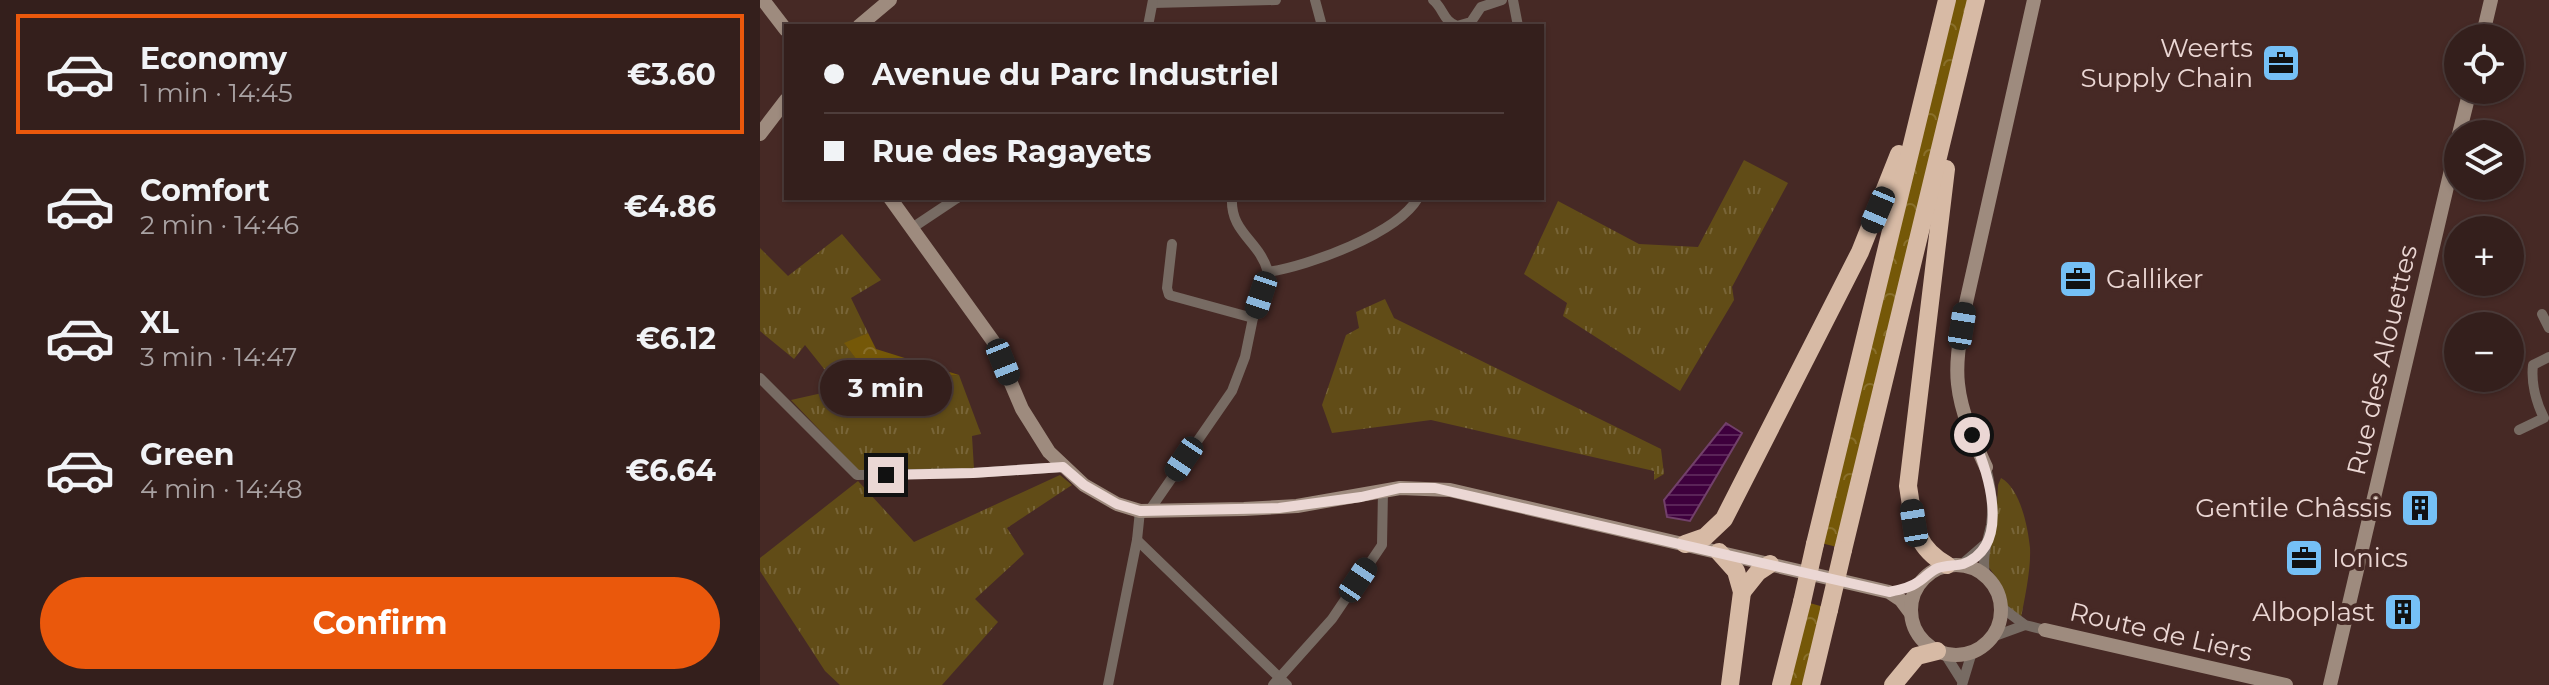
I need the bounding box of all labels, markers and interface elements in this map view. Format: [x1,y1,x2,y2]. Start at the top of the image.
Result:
map controls [2444,24,2524,392]
button: locate [2444,24,2524,104]
place label: Weerts Supply Chain [2081,32,2253,94]
icon: car [44,38,116,110]
text: Economy [140,40,287,77]
office icon: Weerts Supply Chain [2260,42,2302,84]
text: €3.60 [627,56,716,93]
text: Avenue du Parc Industriel [872,56,1279,93]
text: 1 min · 14:45 [140,77,293,109]
button: layers [2444,120,2524,200]
text: Rue des Ragayets [872,133,1151,170]
icon: car [44,170,116,242]
text: Comfort [140,172,270,209]
car [1858,183,1898,237]
text: €4.86 [624,188,716,225]
text: 2 min · 14:46 [140,209,299,241]
button: + [2444,216,2524,296]
street label: Rue des Alouettes [2340,242,2424,478]
office icon: Galliker [2057,258,2099,300]
place label: Galliker [2106,263,2204,295]
car [1242,268,1280,322]
car [1946,300,1978,352]
icon: car [44,302,116,374]
text: XL [140,304,179,341]
button: − [2444,312,2524,392]
text: €6.12 [636,320,716,357]
car [983,335,1023,389]
text: 3 min · 14:47 [140,341,297,373]
callout: 3 min [820,359,952,415]
text: 3 min [848,372,924,404]
route start [1954,417,1990,453]
car [1161,432,1207,486]
icon: car [44,434,116,506]
text: Green [140,436,234,473]
text: €6.64 [626,452,716,489]
route end [868,457,904,493]
text: 4 min · 14:48 [140,473,303,505]
building icon: Gentile Châssis [2399,487,2441,529]
place label: Gentile Châssis [2195,492,2392,524]
car [1898,497,1930,549]
office icon: Ionics [2283,537,2325,579]
place label: Ionics [2332,542,2408,574]
car [1335,553,1381,607]
button: Confirm [40,577,720,669]
building icon: Alboplast [2382,591,2424,633]
street label: Route de Liers [2067,595,2255,669]
place label: Alboplast [2252,596,2375,628]

